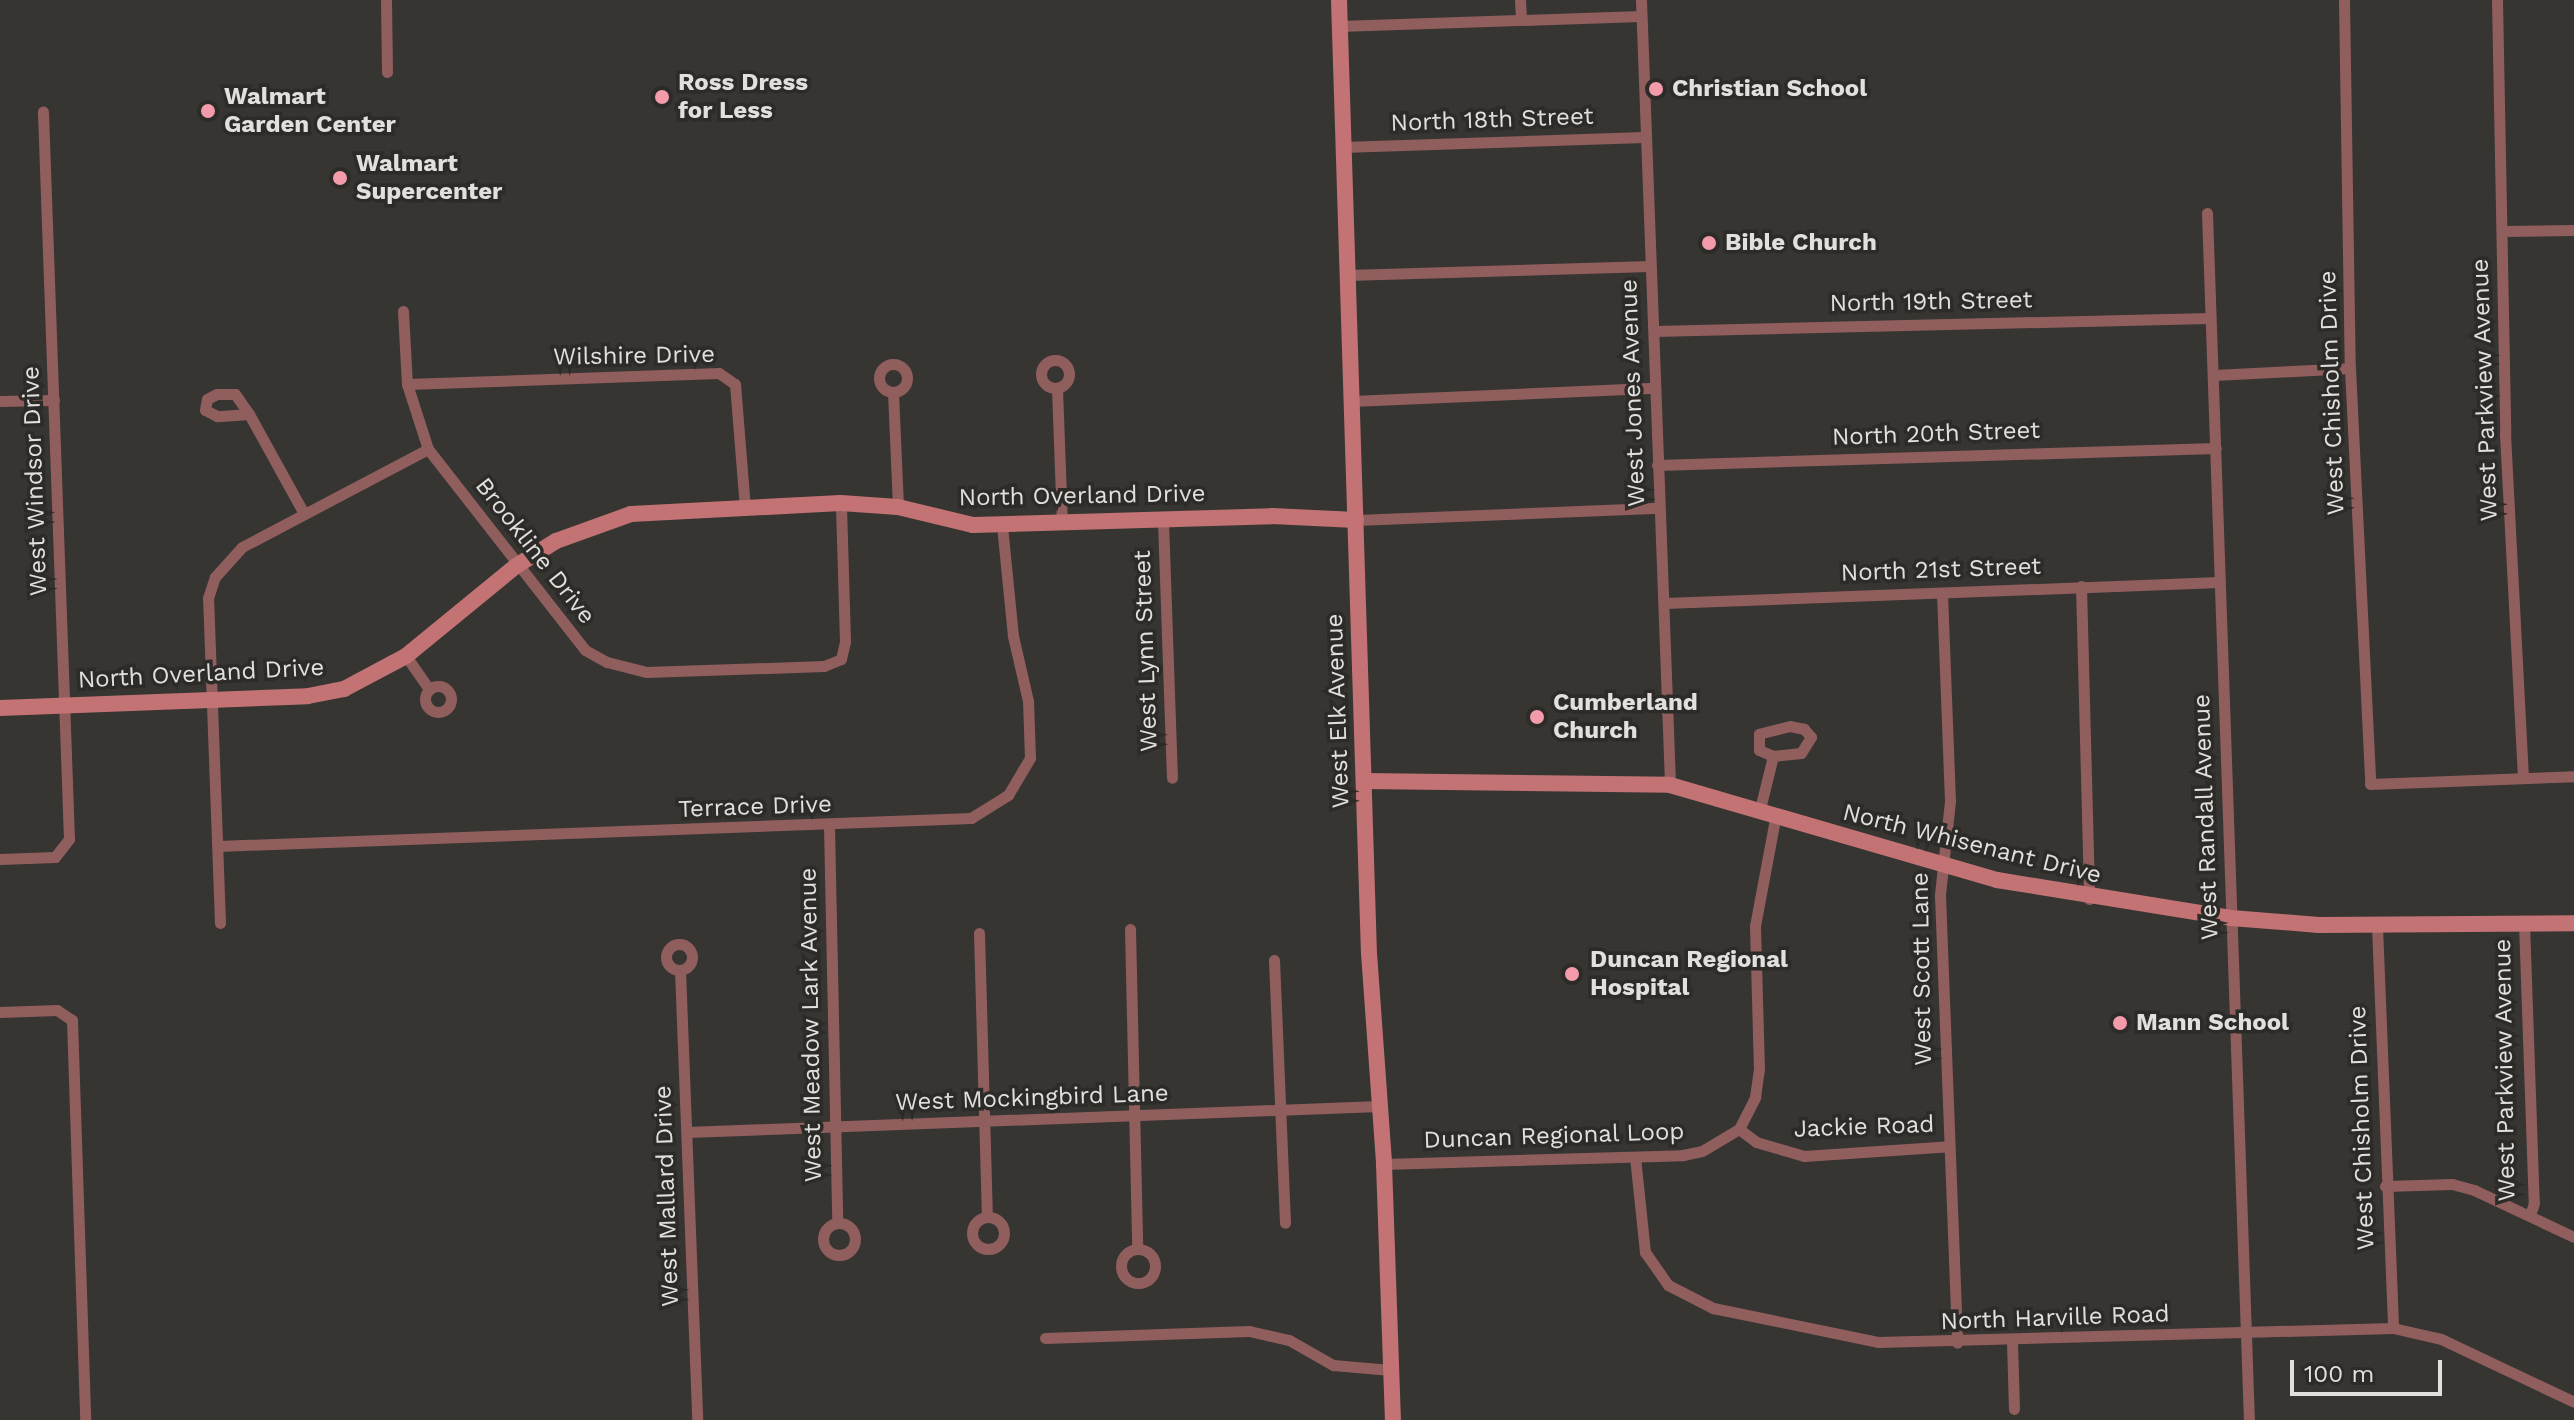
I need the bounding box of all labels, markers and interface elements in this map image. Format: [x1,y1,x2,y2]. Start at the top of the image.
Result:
place label: Ross Dress for Less [678,69,808,125]
place label: Christian School [1672,75,1867,103]
marker: Christian School [1647,80,1665,98]
place label: Walmart Garden Center [224,83,396,139]
marker: Ross Dress for Less [653,88,671,106]
marker: Walmart Garden Center [199,102,217,120]
street label: North 18th Street [1390,102,1594,138]
place label: Walmart Supercenter [356,150,502,206]
marker: Walmart Supercenter [331,169,349,187]
place label: Bible Church [1725,229,1877,257]
marker: Bible Church [1700,234,1718,252]
street label: West Parkview Avenue [2466,257,2504,523]
street label: West Chisholm Drive [2313,270,2351,516]
street label: West Jones Avenue [1615,278,1651,508]
street label: North 19th Street [1829,286,2033,318]
street label: Wilshire Drive [553,340,715,372]
street label: West Windsor Drive [17,365,53,597]
street label: North 20th Street [1831,416,2041,452]
street label: Brookline Drive [469,472,601,630]
street label: North Overland Drive [958,479,1206,513]
street label: West Lynn Street [1128,550,1164,752]
street label: North 21st Street [1840,552,2042,588]
street label: West Elk Avenue [1320,612,1356,810]
street label: North Overland Drive [77,653,325,695]
place label: Cumberland Church [1553,689,1698,745]
street label: West Randall Avenue [2187,693,2225,941]
marker: Cumberland Church [1528,708,1546,726]
street label: Terrace Drive [678,790,832,824]
street label: North Whisenant Drive [1840,798,2104,890]
street label: West Meadow Lark Avenue [794,867,828,1183]
street label: West Scott Lane [1906,872,1938,1066]
street label: West Parkview Avenue [2488,938,2522,1202]
place label: Duncan Regional Hospital [1590,946,1788,1002]
marker: Duncan Regional Hospital [1561,963,1583,985]
street label: West Chisholm Drive [2343,1005,2381,1251]
place label: Mann School [2136,1009,2289,1037]
marker: Mann School [2111,1014,2129,1032]
street label: West Mockingbird Lane [895,1079,1169,1117]
street label: West Mallard Drive [649,1085,685,1307]
street label: Jackie Road [1793,1110,1935,1144]
street label: Duncan Regional Loop [1423,1117,1685,1155]
street label: North Harville Road [1940,1300,2170,1336]
scale bar [2294,1344,2446,1394]
text: 100 m [2304,1360,2374,1388]

